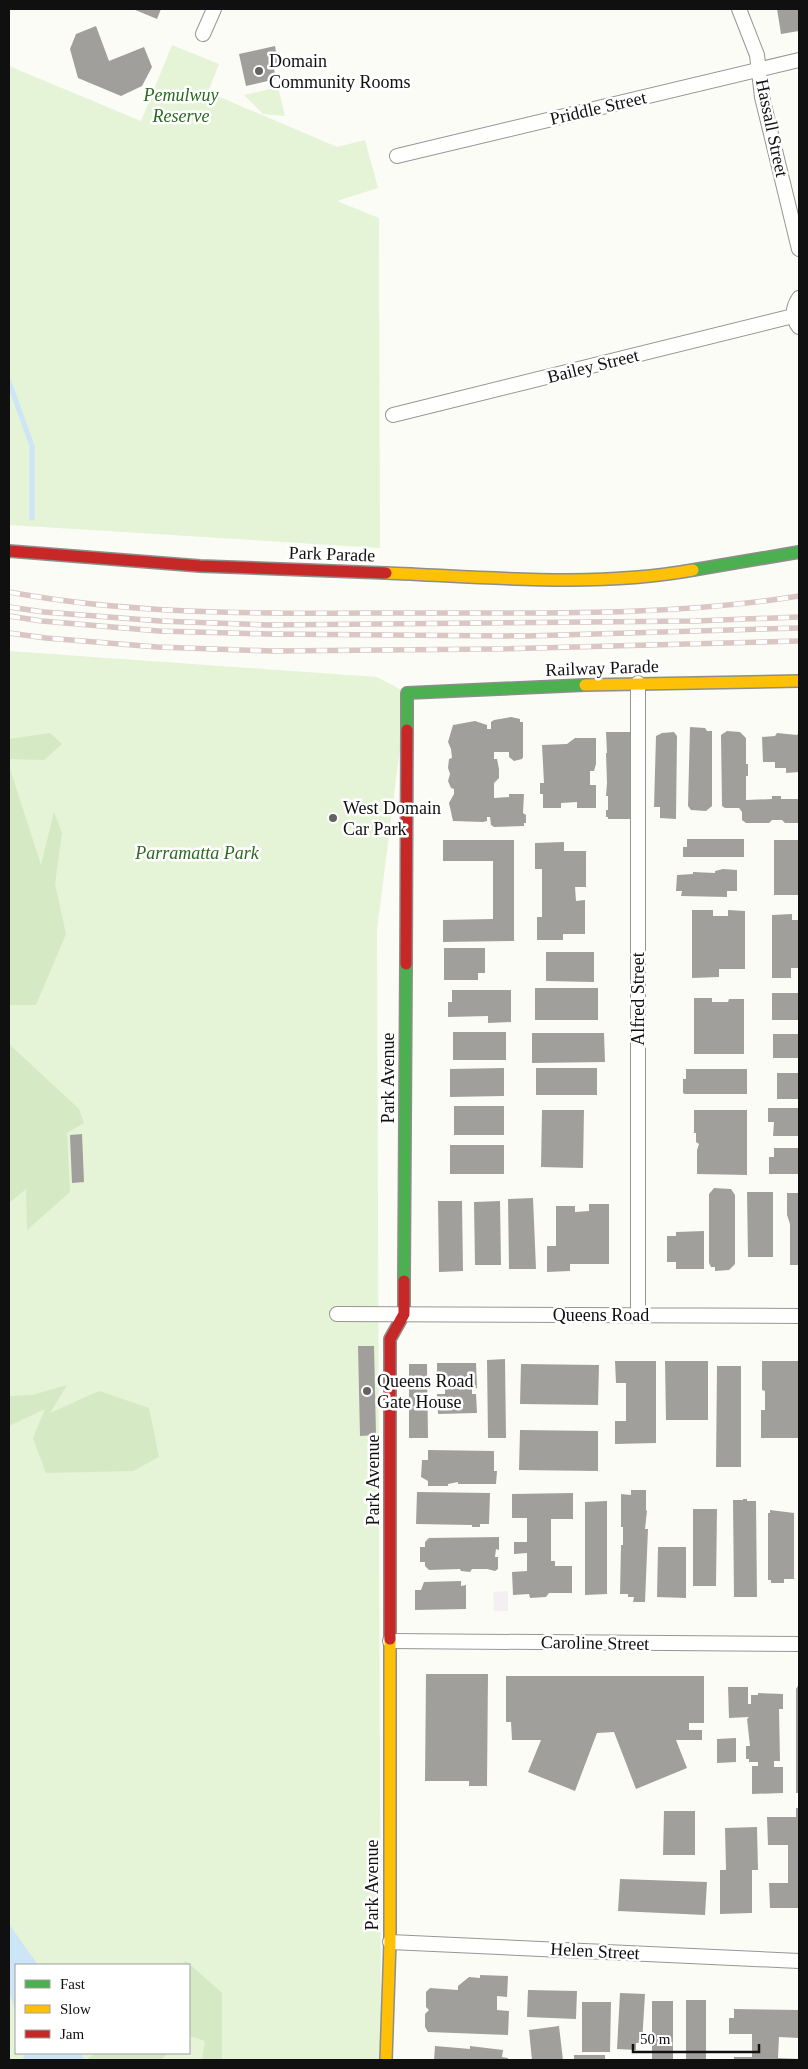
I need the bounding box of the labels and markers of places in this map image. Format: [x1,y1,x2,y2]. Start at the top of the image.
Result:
place label: Domain Community Rooms [269,51,411,92]
marker: Domain Community Rooms [253,65,265,77]
place label: West Domain Car Park [343,798,441,839]
marker: West Domain Car Park [327,812,339,824]
place label: Queens Road Gate House [377,1371,473,1412]
marker: Queens Road Gate House [361,1385,373,1397]

